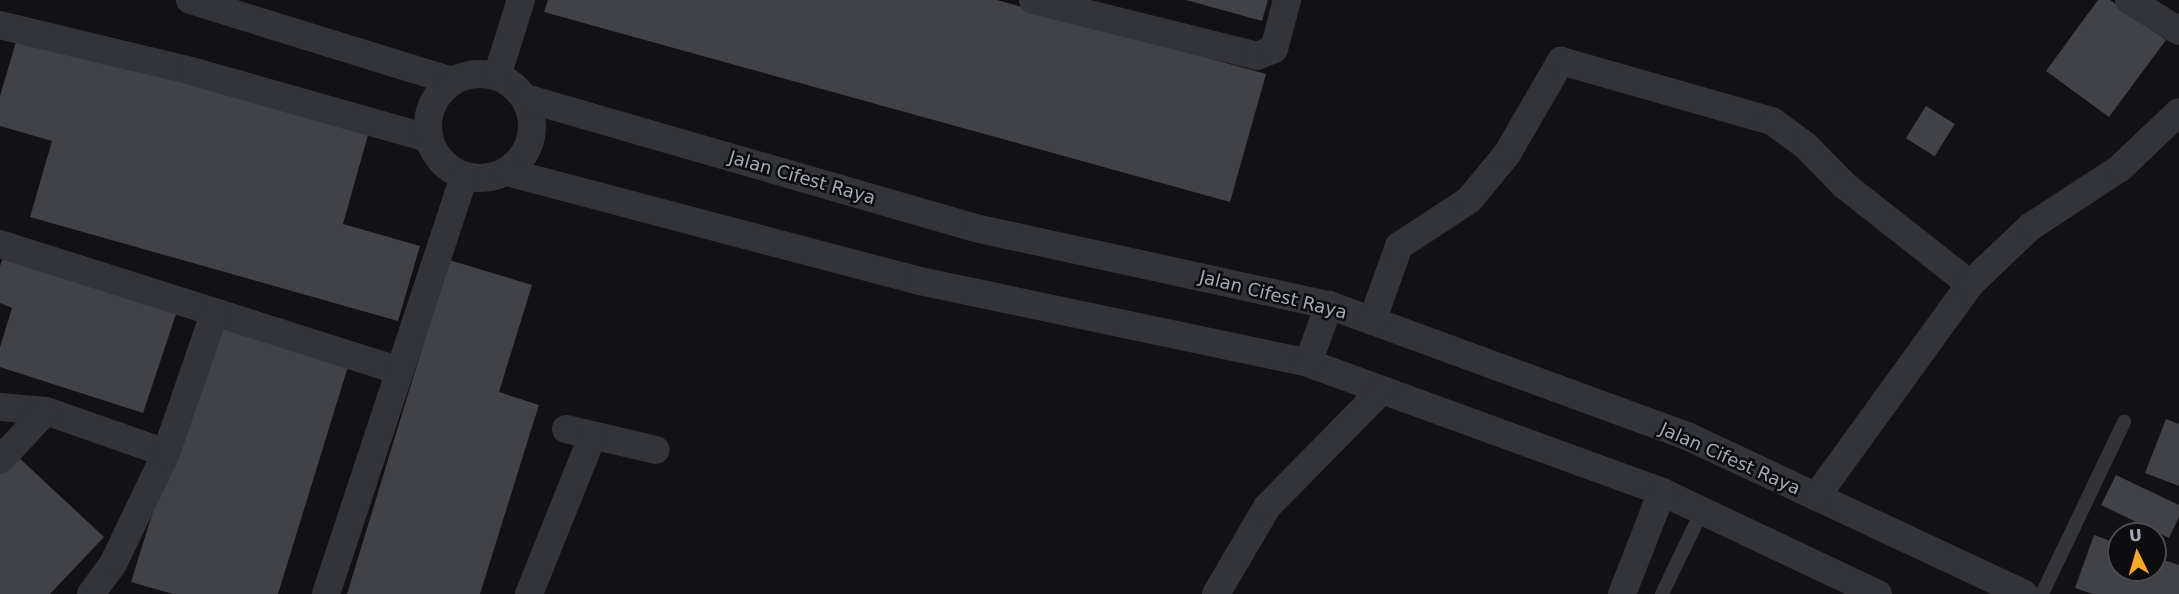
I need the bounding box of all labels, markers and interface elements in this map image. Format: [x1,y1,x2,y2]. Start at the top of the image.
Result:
street label: Jalan Cifest Raya [726,147,878,209]
street label: Jalan Cifest Raya [1197,266,1349,324]
street label: Jalan Cifest Raya [1656,418,1804,500]
north arrow [2107,522,2167,582]
text: U [2128,526,2143,546]

